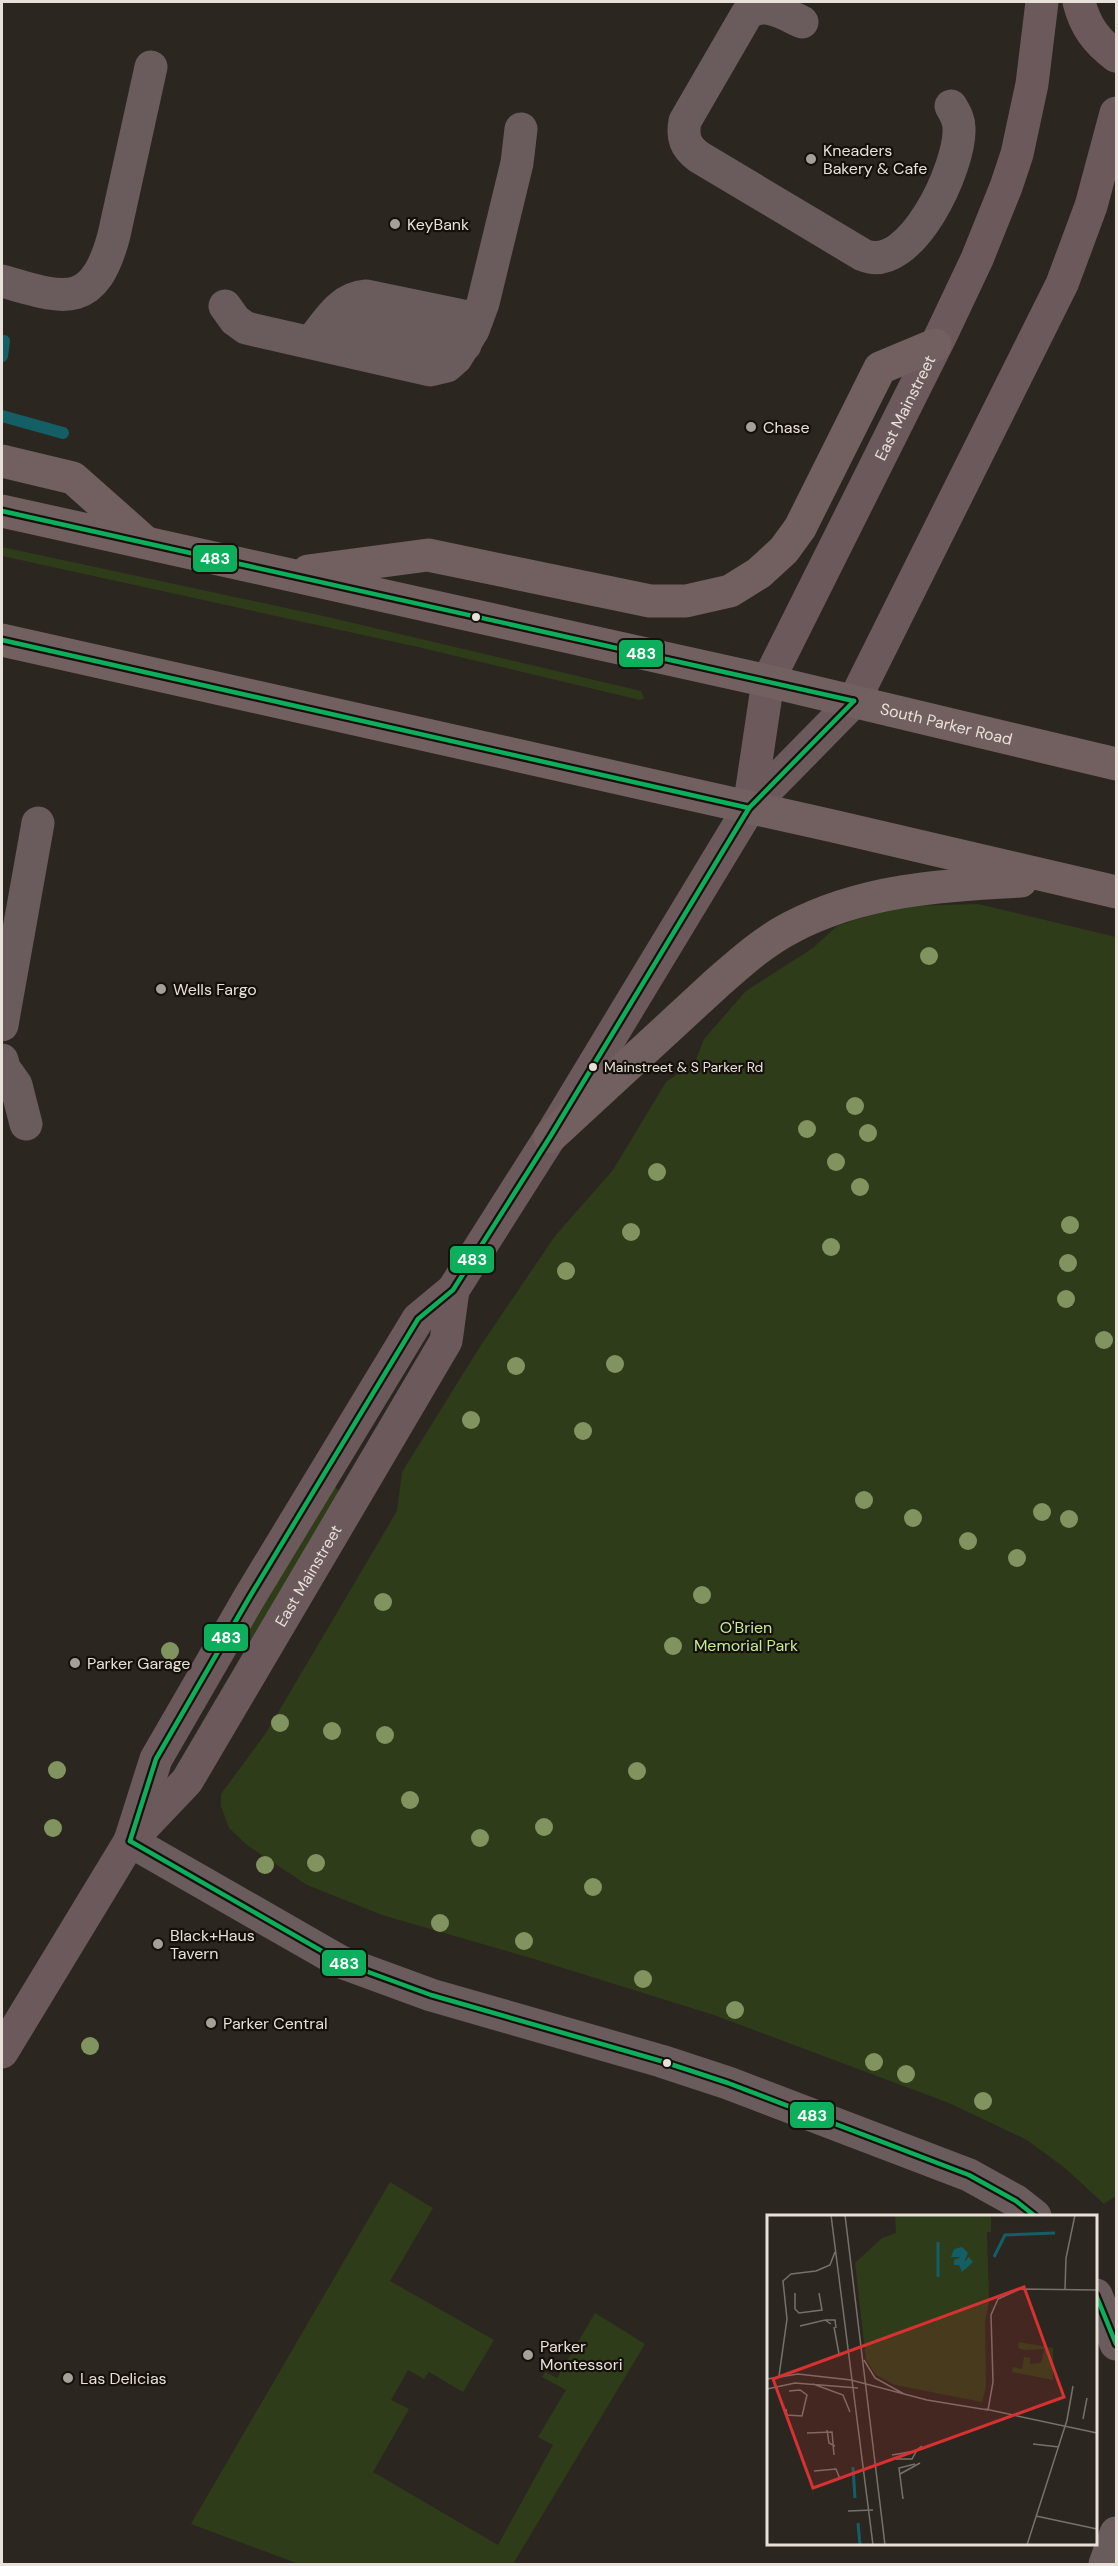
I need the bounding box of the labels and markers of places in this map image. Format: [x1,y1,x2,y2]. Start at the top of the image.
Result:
place label: Kneaders Bakery & Cafe [823,140,927,179]
marker: Kneaders Bakery & Cafe [804,152,818,166]
place label: KeyBank [407,214,469,235]
marker: KeyBank [388,217,402,231]
place label: Chase [763,417,810,438]
marker: Chase [744,420,758,434]
unlabelled marker [470,611,482,623]
place label: Wells Fargo [173,979,257,1000]
marker: Wells Fargo [154,982,168,996]
place label: Mainstreet & S Parker Rd [604,1058,763,1076]
marker: Mainstreet & S Parker Rd [587,1061,599,1073]
place label: Parker Garage [87,1653,190,1674]
marker: Parker Garage [68,1656,82,1670]
place label: Black+Haus Tavern [170,1925,255,1964]
marker: Black+Haus Tavern [151,1937,165,1951]
place label: Parker Central [223,2013,328,2034]
marker: Parker Central [204,2016,218,2030]
unlabelled marker [661,2057,673,2069]
place label: Parker Montessori [540,2336,623,2375]
marker: Parker Montessori [521,2348,535,2362]
place label: Las Delicias [80,2368,167,2389]
marker: Las Delicias [61,2371,75,2385]

